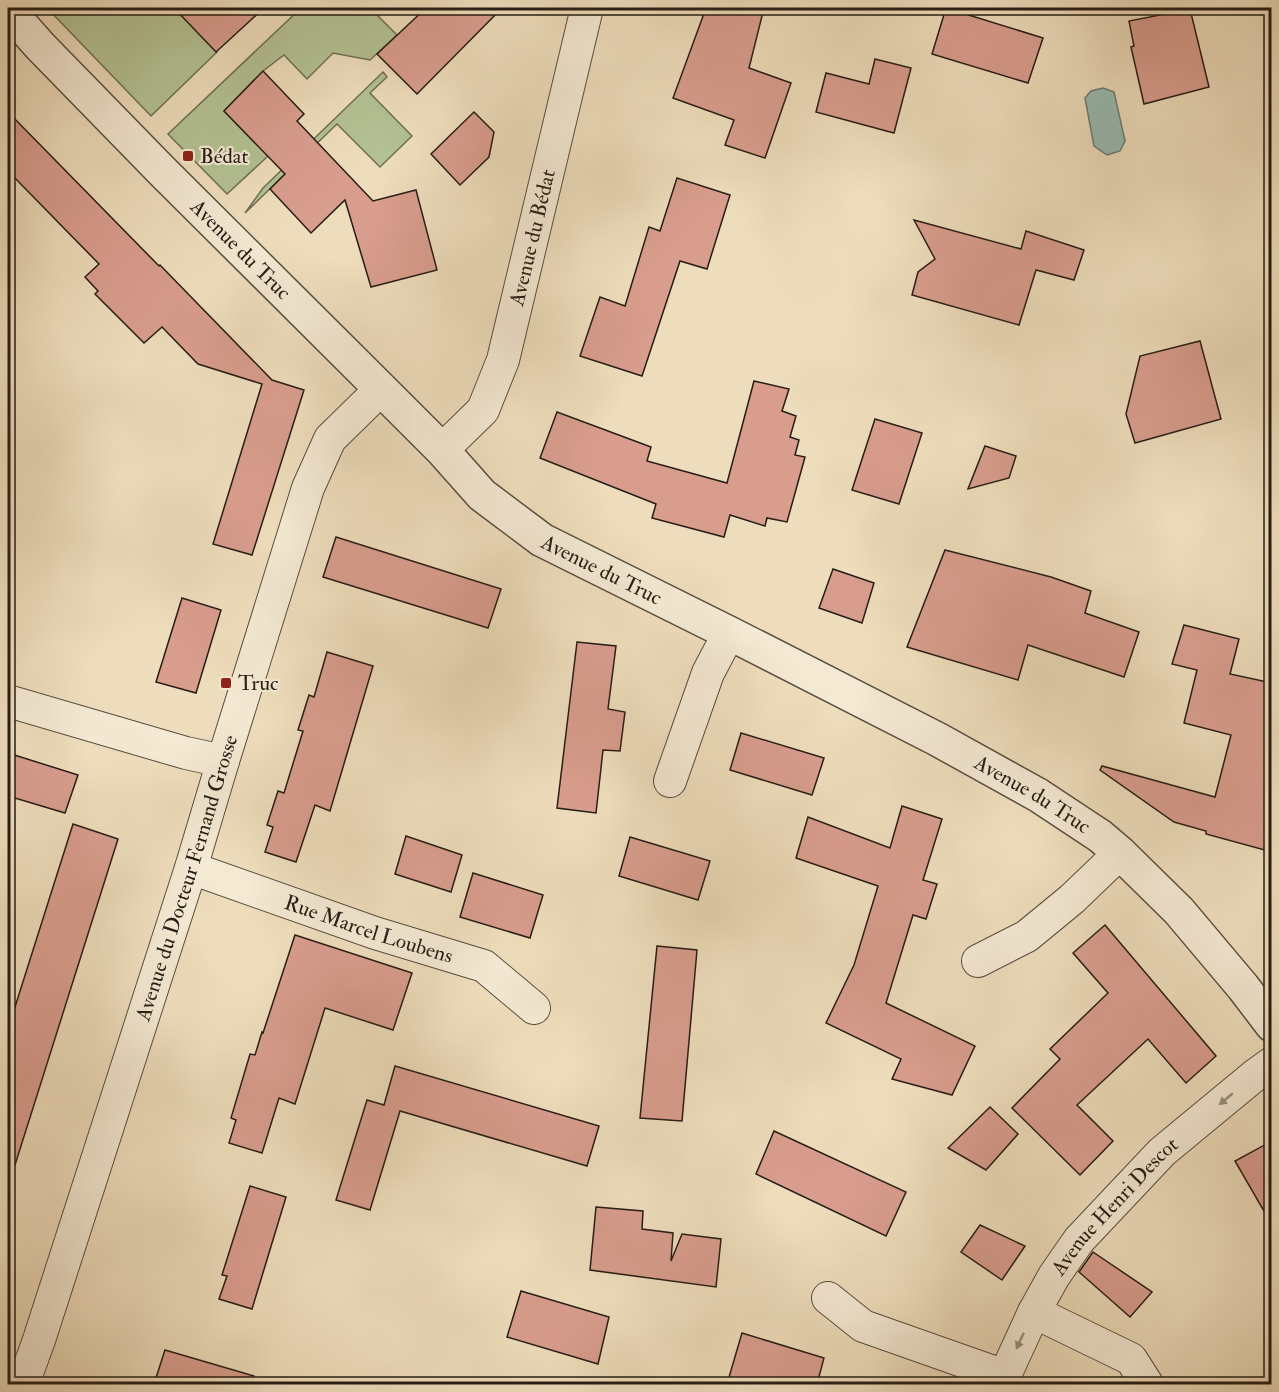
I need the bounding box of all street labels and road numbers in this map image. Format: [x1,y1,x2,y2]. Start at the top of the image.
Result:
street label: Avenue du Bédat [503,167,562,310]
street label: Avenue du Truc [184,193,297,306]
street label: Avenue du Truc [536,528,667,612]
street label: Avenue du Docteur Fernand Grosse [129,731,244,1025]
street label: Avenue du Truc [968,749,1096,840]
street label: Rue Marcel Loubens [281,889,456,970]
street label: Avenue Henri Descot [1045,1131,1184,1282]

